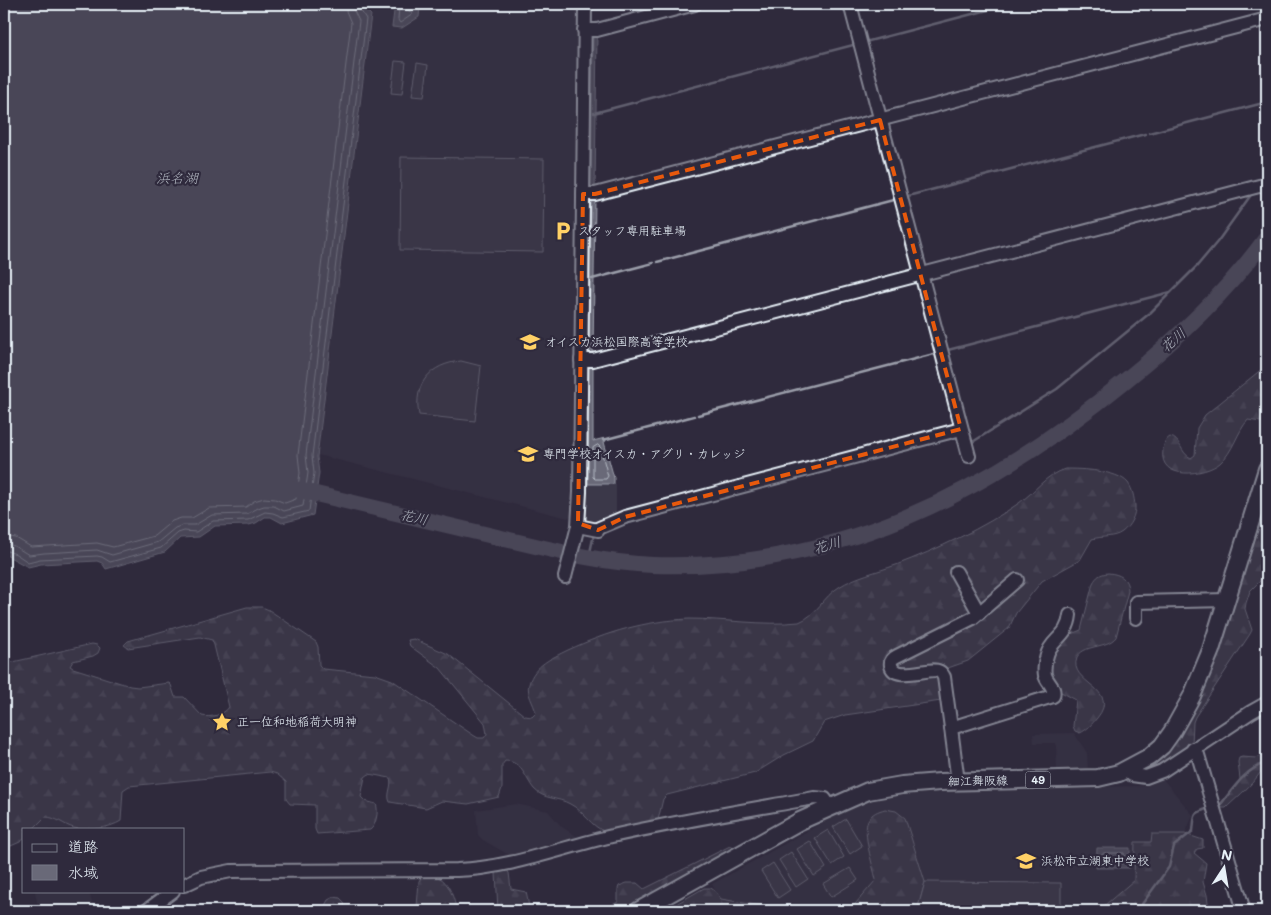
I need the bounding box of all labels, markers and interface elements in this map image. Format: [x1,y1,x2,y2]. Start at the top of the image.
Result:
water label: 浜名湖 [156,168,199,187]
parking icon: スタッフ専用駐車場 [552,220,574,242]
place label: スタッフ専用駐車場 [578,222,686,238]
water label: 花川 [1156,323,1189,356]
school or university icon: オイスカ浜松国際高等学校 [519,331,541,353]
place label: オイスカ浜松国際高等学校 [545,333,688,349]
school or university icon: 専門学校オイスカ・アグリ・カレッジ [517,443,539,465]
place label: 専門学校オイスカ・アグリ・カレッジ [543,445,745,461]
water label: 花川 [398,504,430,529]
water label: 花川 [811,532,843,558]
place icon: 正一位和地稲荷大明神 [211,711,233,733]
place label: 正一位和地稲荷大明神 [237,713,357,729]
street label: 細江舞阪線 [948,771,1008,789]
road number: 49 [1026,772,1050,788]
legend [22,828,185,892]
text: 道路 [68,836,98,856]
north arrow [1198,842,1248,892]
text: N [1220,844,1234,865]
school or university icon: 浜松市立湖東中学校 [1015,850,1037,872]
place label: 浜松市立湖東中学校 [1041,852,1149,868]
text: 水域 [68,862,98,882]

